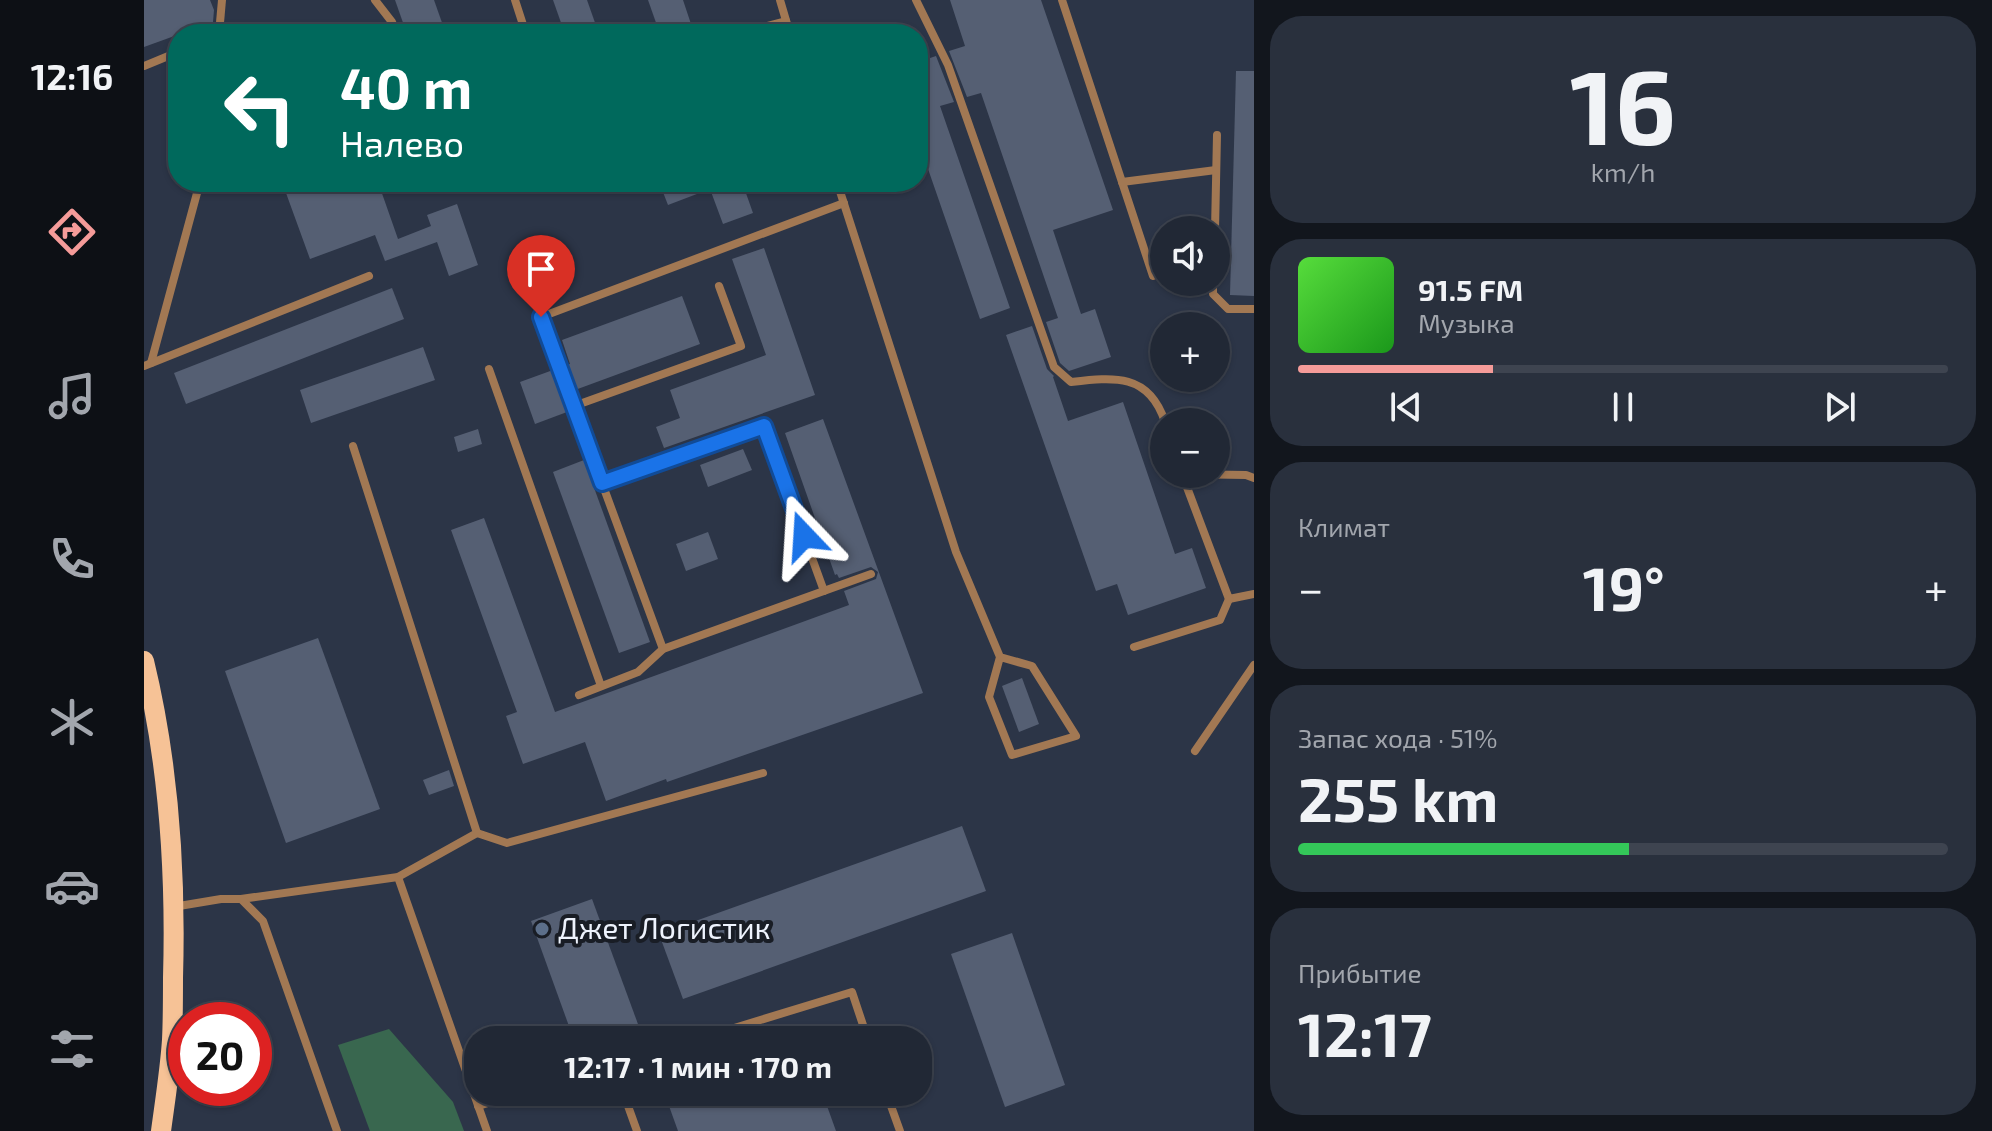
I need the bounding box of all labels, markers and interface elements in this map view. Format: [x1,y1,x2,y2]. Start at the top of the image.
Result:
text: 16 [1570,41,1676,166]
text: 40 m [340,53,472,120]
text: 12:16 [31,54,113,97]
icon: left [208,56,312,160]
text: Налево [340,121,464,164]
text: km/h [1591,156,1655,187]
icon: directions [44,204,100,260]
map controls [1150,216,1230,488]
button: sound [1150,216,1230,296]
pin [507,235,575,317]
icon: arrive [519,247,563,291]
text: 91.5 FM [1418,271,1523,307]
text: Музыка [1418,307,1515,338]
button: + [1150,312,1230,392]
icon: music [44,368,100,424]
icon: previous [1384,385,1428,429]
icon: pause [1601,385,1645,429]
icon: next [1818,385,1862,429]
button: − [1150,408,1230,488]
position arrow [762,494,846,578]
text: Климат [1298,511,1390,542]
icon: phone [44,531,100,587]
text: 19° [1583,551,1665,623]
text: − [1298,561,1324,614]
text: + [1924,561,1948,614]
icon: climate [44,694,100,750]
text: Запас хода · 51% [1298,722,1497,753]
text: 255 km [1298,762,1498,834]
icon: car [44,858,100,914]
place label: Джет Логистик [558,909,771,945]
marker: Джет Логистик [533,920,551,938]
text: Прибытие [1298,957,1422,988]
text: 12:17 [1298,997,1432,1069]
speed limit sign: 20 [168,1002,272,1106]
icon: filters [44,1021,100,1077]
text: 12:17 · 1 мин · 170 m [564,1048,832,1084]

